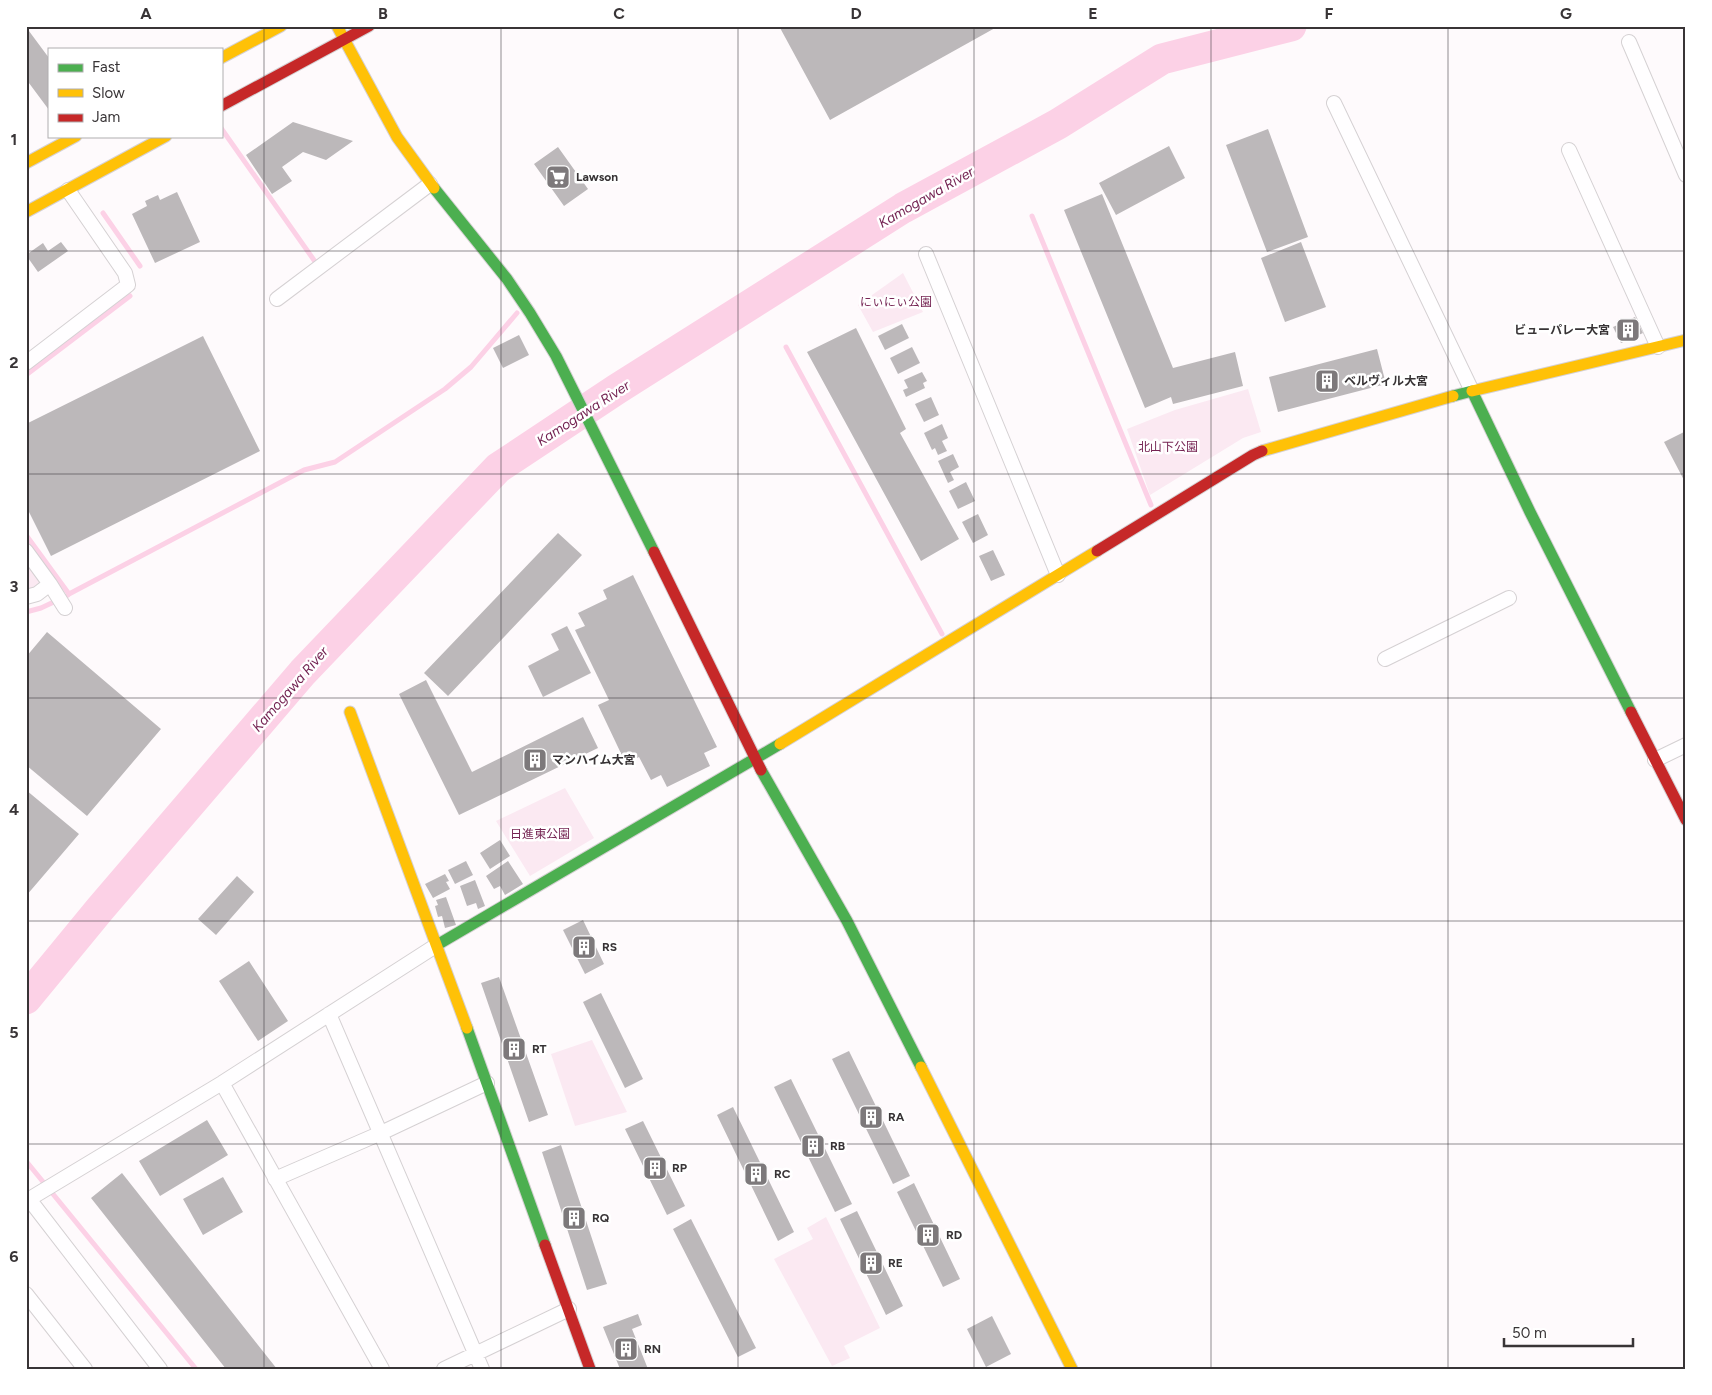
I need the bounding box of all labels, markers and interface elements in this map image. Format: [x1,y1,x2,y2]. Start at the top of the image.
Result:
text: A [140,4,152,23]
text: B [378,4,388,23]
text: C [613,4,625,23]
text: D [850,4,862,23]
text: E [1088,4,1098,23]
text: F [1325,4,1334,23]
text: G [1560,4,1572,23]
legend [48,48,222,138]
text: Fast [92,58,121,76]
text: Slow [92,84,125,102]
text: Jam [92,108,120,126]
text: 1 [11,130,17,149]
water label: Kamogawa River [876,163,978,232]
supermarket icon: Lawson [545,164,571,190]
place label: Lawson [576,170,618,184]
park label: にぃにぃ公園 [860,295,932,309]
building icon: ビューパレー大宮 [1615,317,1641,343]
place label: ビューパレー大宮 [1514,323,1610,337]
text: 2 [9,353,19,372]
building icon: ベルヴィル大宮 [1314,368,1340,394]
place label: ベルヴィル大宮 [1344,374,1428,388]
water label: Kamogawa River [534,376,634,450]
park label: 北山下公園 [1138,440,1198,454]
text: 3 [10,577,19,596]
water label: Kamogawa River [249,642,333,735]
building icon: マンハイム大宮 [522,747,548,773]
place label: マンハイム大宮 [552,753,636,767]
text: 4 [9,800,19,819]
park label: 日進東公園 [510,827,570,841]
building icon: RS [571,934,597,960]
place label: RS [602,940,617,954]
text: 5 [9,1023,19,1042]
building icon: RT [501,1036,527,1062]
place label: RT [532,1042,547,1056]
building icon: RA [858,1104,884,1130]
place label: RA [888,1110,905,1124]
building icon: RB [800,1133,826,1159]
place label: RB [830,1139,845,1153]
building icon: RP [642,1155,668,1181]
place label: RP [672,1161,688,1175]
building icon: RC [743,1161,769,1187]
place label: RC [774,1167,791,1181]
building icon: RQ [561,1205,587,1231]
place label: RQ [592,1211,610,1225]
building icon: RD [915,1222,941,1248]
place label: RD [946,1228,962,1242]
text: 6 [9,1247,19,1266]
building icon: RE [858,1250,884,1276]
place label: RE [888,1256,903,1270]
scale bar [1504,1315,1633,1347]
text: 50 m [1512,1324,1547,1342]
building icon: RN [613,1336,639,1362]
place label: RN [644,1342,661,1356]

